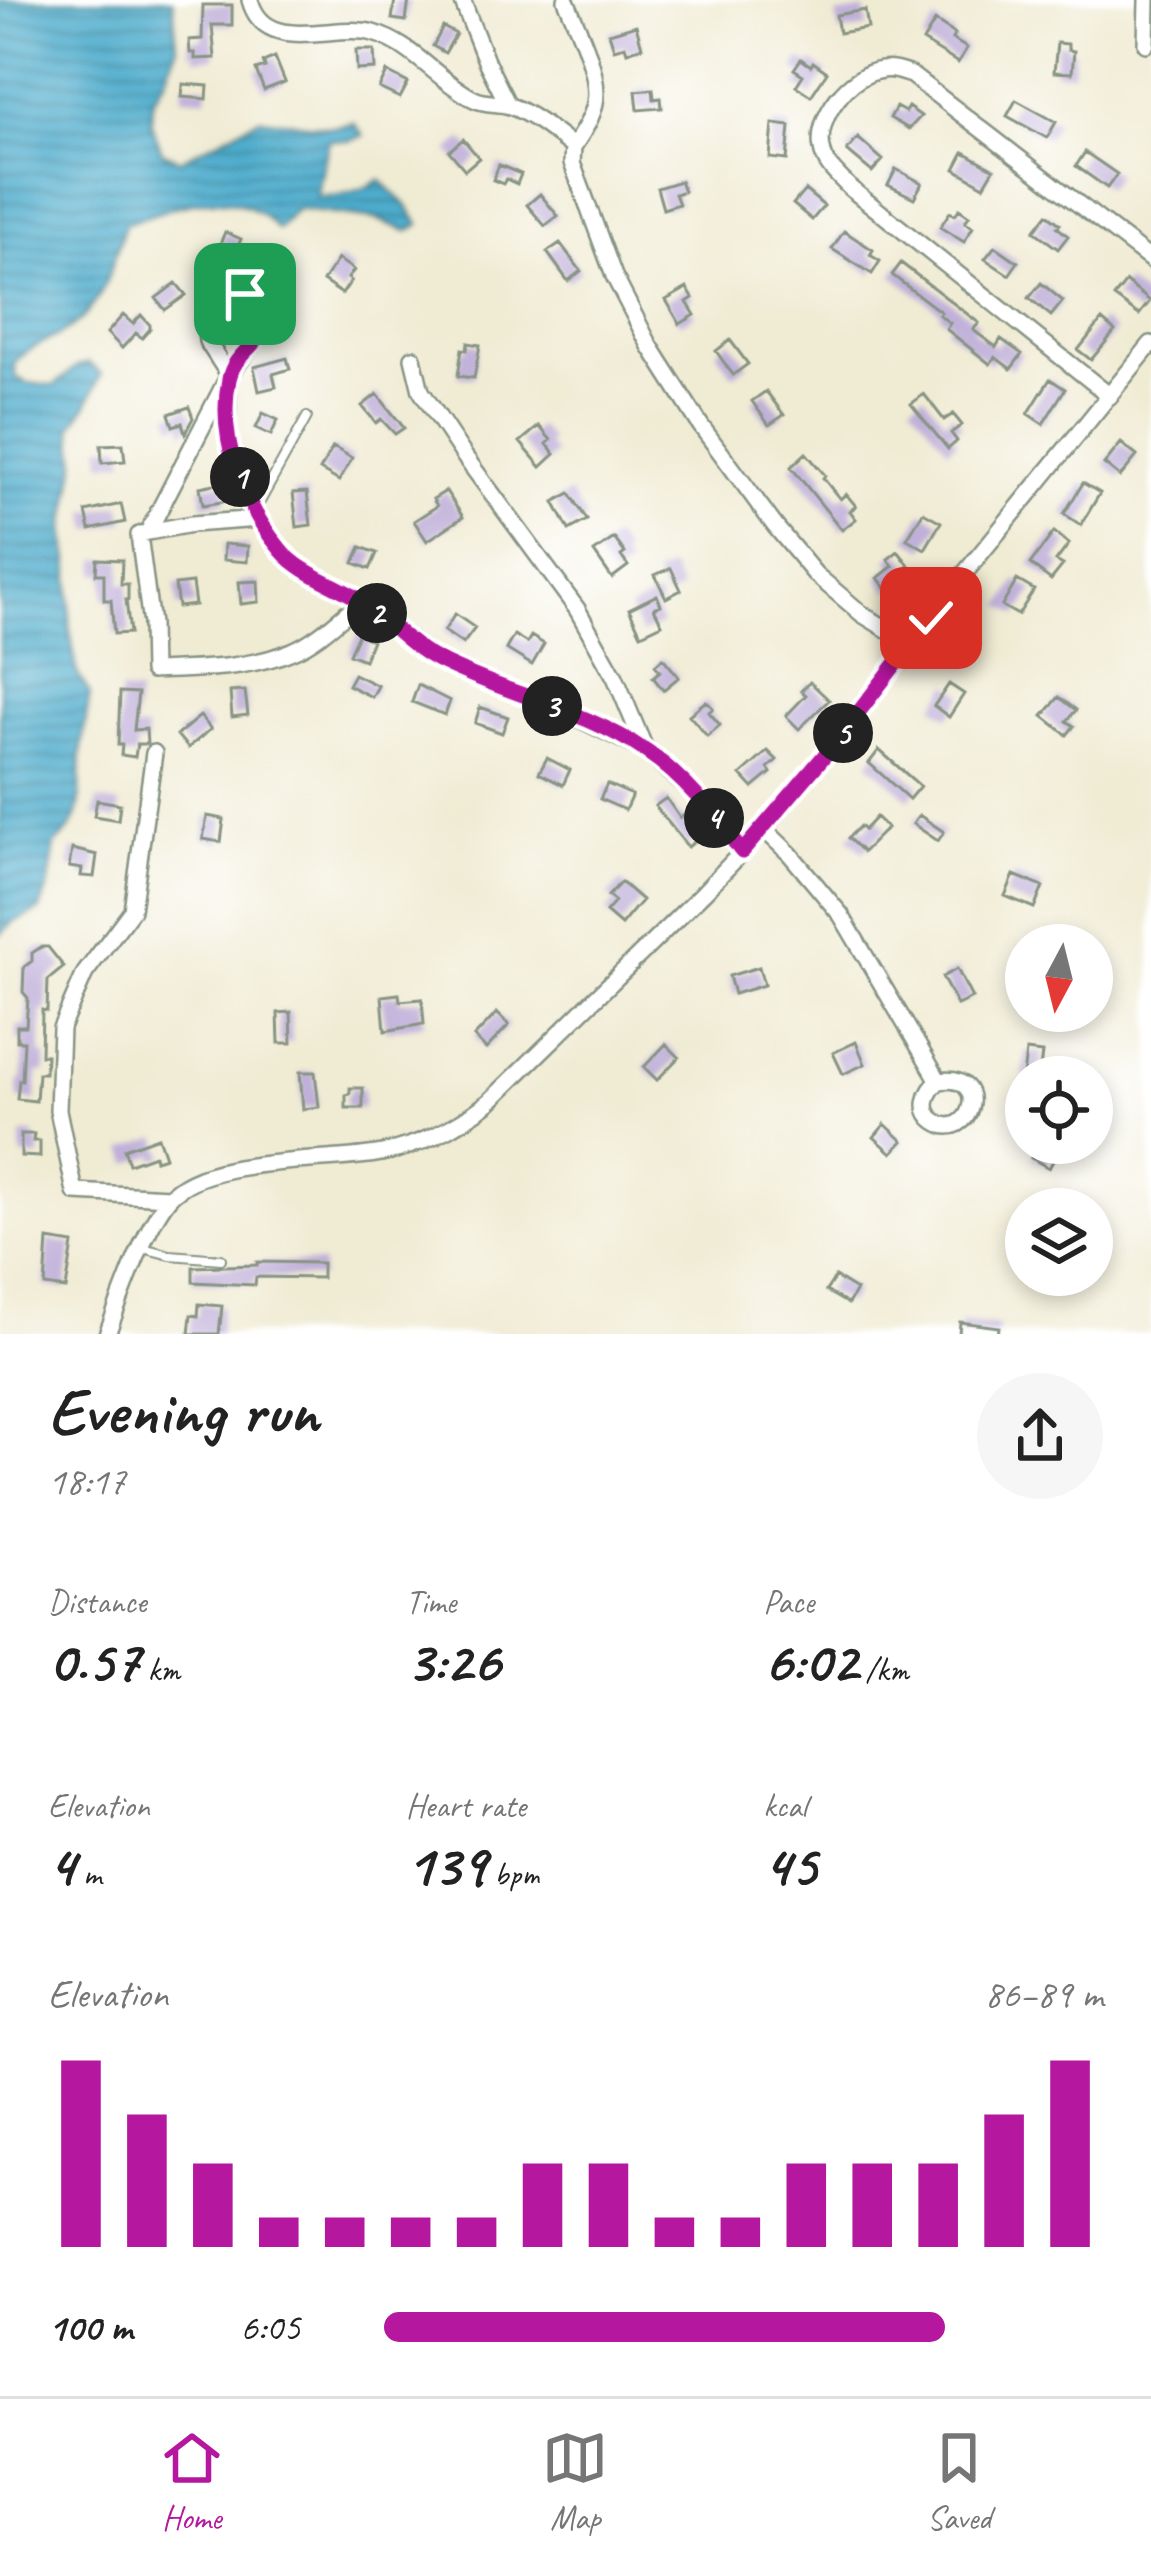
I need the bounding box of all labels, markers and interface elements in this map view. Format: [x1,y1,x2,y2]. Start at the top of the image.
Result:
pin [194,243,296,345]
icon: arrive [212,261,278,327]
pin: 1 [210,447,270,507]
text: 1 [233,456,247,498]
pin [880,567,982,669]
pin: 2 [347,583,407,643]
icon: check [898,585,964,651]
text: 2 [370,592,384,634]
pin: 3 [522,676,582,736]
text: 3 [545,685,559,727]
pin: 5 [813,703,873,763]
text: 5 [836,712,850,754]
pin: 4 [684,788,744,848]
text: 4 [707,797,721,839]
north arrow [1005,924,1113,1032]
map controls [1005,924,1113,1296]
button: locate [1005,1056,1113,1164]
button: layers [1005,1188,1113,1296]
text: Evening run [48,1370,318,1453]
button: share [977,1373,1103,1499]
text: 18:17 [48,1457,126,1506]
text: Distance [48,1581,146,1623]
text: Time [406,1581,456,1623]
text: Pace [763,1581,814,1623]
text: 0.57 [48,1623,140,1699]
text: 3:26 [406,1623,500,1699]
text: 6:02 [763,1623,857,1699]
text: km [140,1649,180,1691]
text: /km [857,1649,909,1691]
text: Elevation [48,1785,150,1827]
text: Heart rate [406,1785,526,1827]
text: kcal [763,1785,807,1827]
text: 4 [48,1827,75,1903]
text: 139 [406,1827,486,1903]
text: 45 [763,1827,816,1903]
text: m [75,1853,101,1895]
text: bpm [486,1853,539,1895]
text: Elevation [48,1970,168,2019]
text: 86–89 m [984,1970,1103,2019]
text: 100 m [48,2303,132,2352]
text: 6:05 [240,2303,300,2352]
tab: Home [159,2425,225,2539]
tab: Map [542,2425,608,2539]
tab: Saved [926,2425,992,2539]

